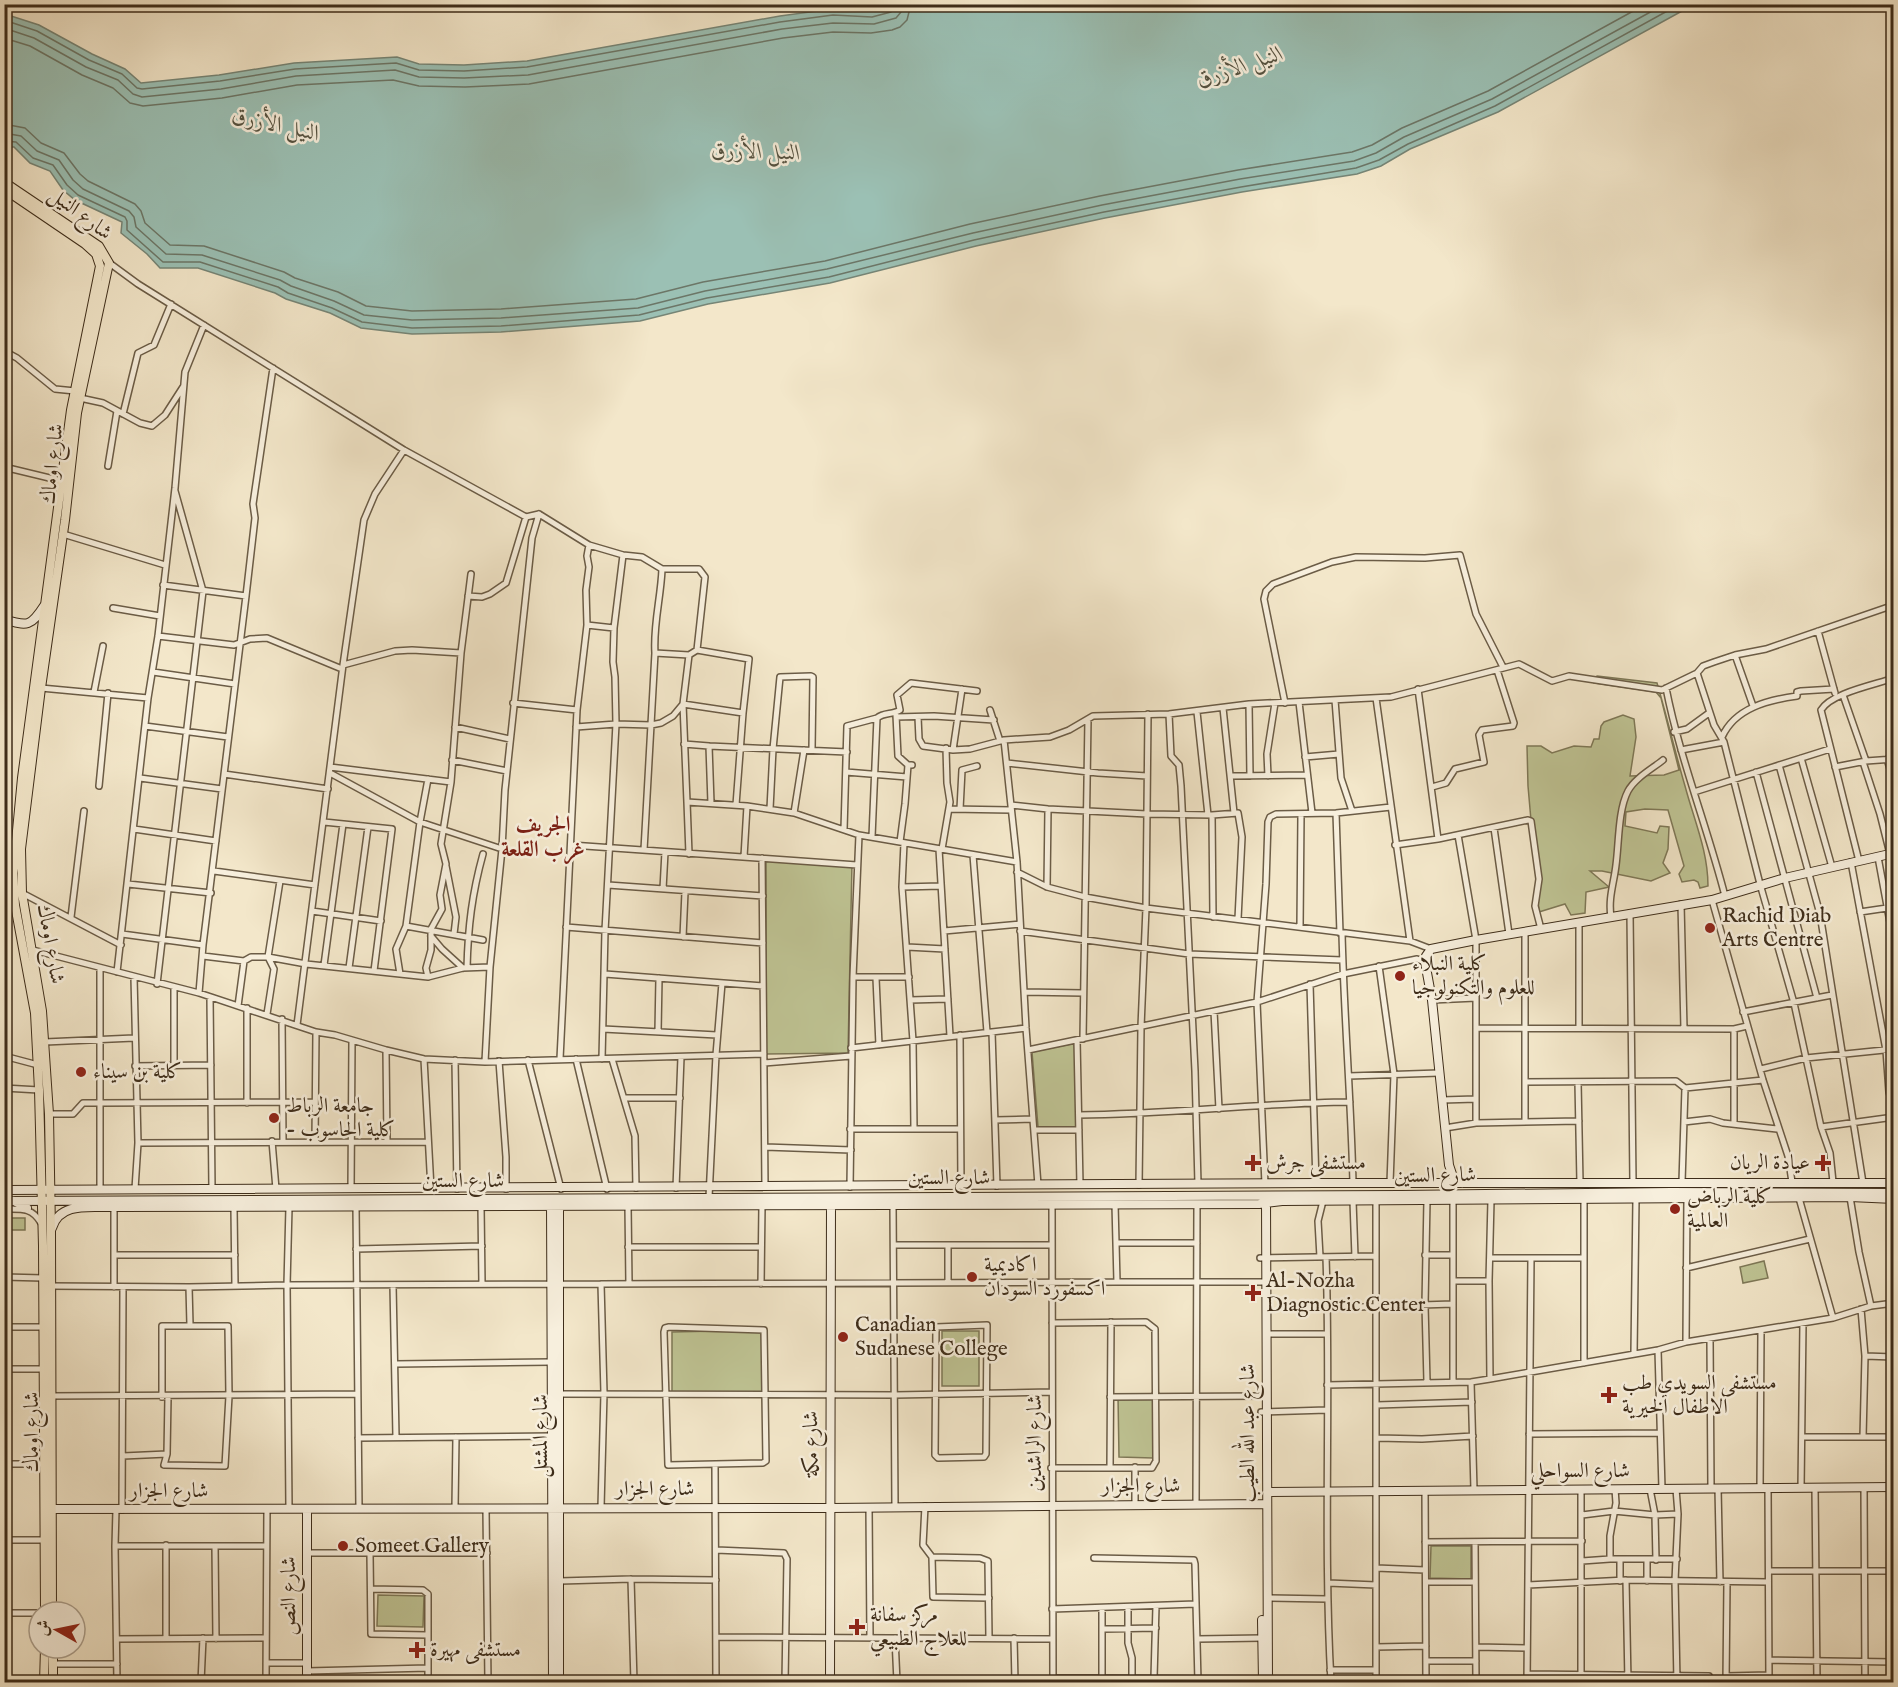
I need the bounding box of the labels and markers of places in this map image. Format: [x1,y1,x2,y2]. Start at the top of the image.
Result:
place label: Rachid Diab Arts Centre [1721,903,1831,954]
marker: Rachid Diab Arts Centre [1703,921,1717,935]
place label: كلية النبلاء للعلوم والتكنولوجيا [1412,951,1535,1005]
marker: كلية النبلاء للعلوم والتكنولوجيا [1393,969,1407,983]
place label: كلية بن سيناء [93,1059,182,1086]
marker: كلية بن سيناء [74,1065,88,1079]
place label: جامعة الرباط - كلية الحاسوب [286,1093,396,1144]
marker: جامعة الرباط - كلية الحاسوب [267,1111,281,1125]
place label: مستشفى جرش [1266,1150,1366,1177]
place label: عيادة الريان [1730,1150,1810,1177]
marker: مستشفى جرش [1244,1154,1262,1172]
marker: عيادة الريان [1814,1154,1832,1172]
place label: كلية الرباض العالمية [1687,1184,1772,1235]
marker: كلية الرباض العالمية [1668,1202,1682,1216]
place label: اكاديمية اكسفورد السودان [984,1252,1105,1303]
place label: Al-Nozha Diagnostic Center [1265,1268,1426,1319]
marker: اكاديمية اكسفورد السودان [965,1270,979,1284]
marker: Al-Nozha Diagnostic Center [1244,1284,1262,1302]
place label: Canadian Sudanese College [855,1312,1008,1363]
marker: Canadian Sudanese College [836,1330,850,1344]
place label: مستشفى السويدي طب الاطفال الخيرية [1622,1370,1777,1421]
marker: مستشفى السويدي طب الاطفال الخيرية [1600,1386,1618,1404]
place label: Someet Gallery [355,1533,490,1560]
marker: Someet Gallery [336,1539,350,1553]
place label: مركز سفانة للعلاج الطبيعي [870,1602,967,1657]
marker: مركز سفانة للعلاج الطبيعي [848,1618,866,1636]
place label: مستشفى مهيرة [430,1637,521,1664]
marker: مستشفى مهيرة [408,1641,426,1659]

